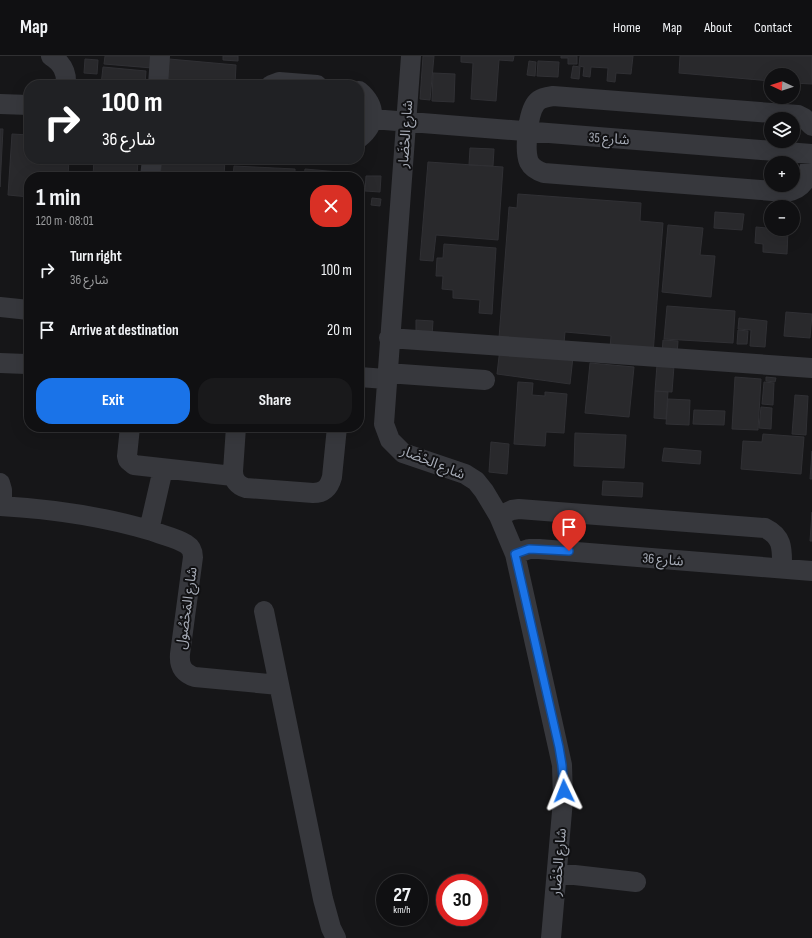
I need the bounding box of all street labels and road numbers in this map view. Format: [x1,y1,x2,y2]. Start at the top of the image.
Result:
street label: شارع الحْضَار [395,100,418,170]
street label: شارع 35 [588,129,630,150]
street label: شارع الحْضَار [396,441,467,485]
street label: شارع 36 [641,549,684,572]
street label: شارع المَحْصُول [172,566,203,651]
street label: شارع الحْضَار [547,827,572,898]

